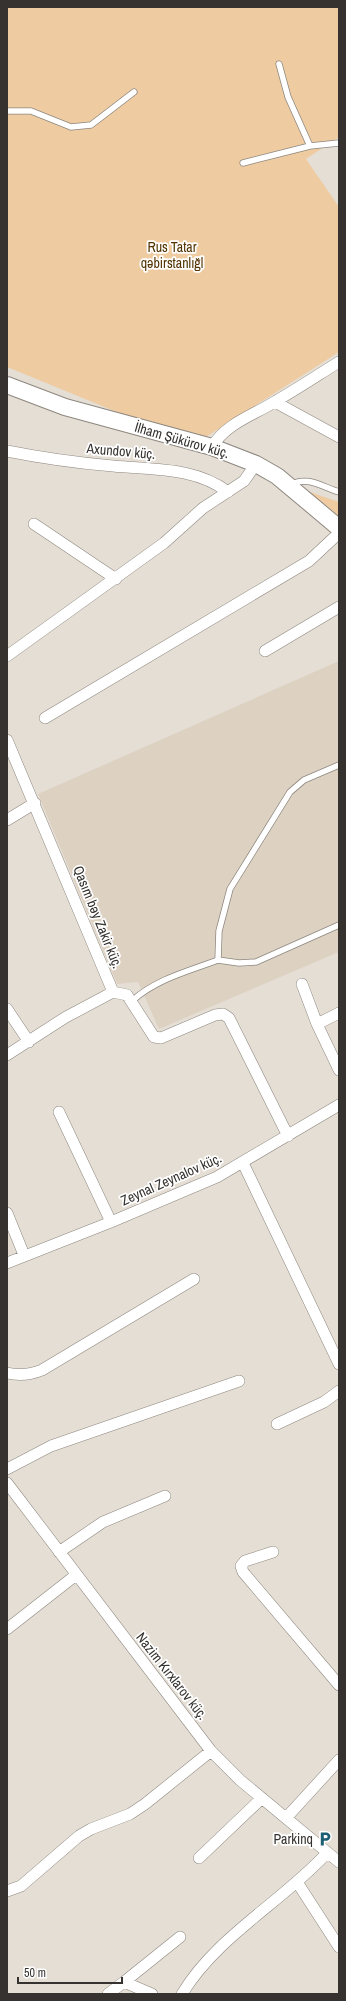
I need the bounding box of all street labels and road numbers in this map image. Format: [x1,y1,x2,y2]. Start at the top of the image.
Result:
street label: İlham Şükürov küç. [133,418,231,462]
street label: Axundov küç. [85,439,156,463]
street label: Qasım bəy Zakir küç. [69,863,127,971]
street label: Zeynal Zeynalov küç. [118,1149,224,1209]
street label: Nazim Kırxlarov küç. [132,1629,212,1723]

